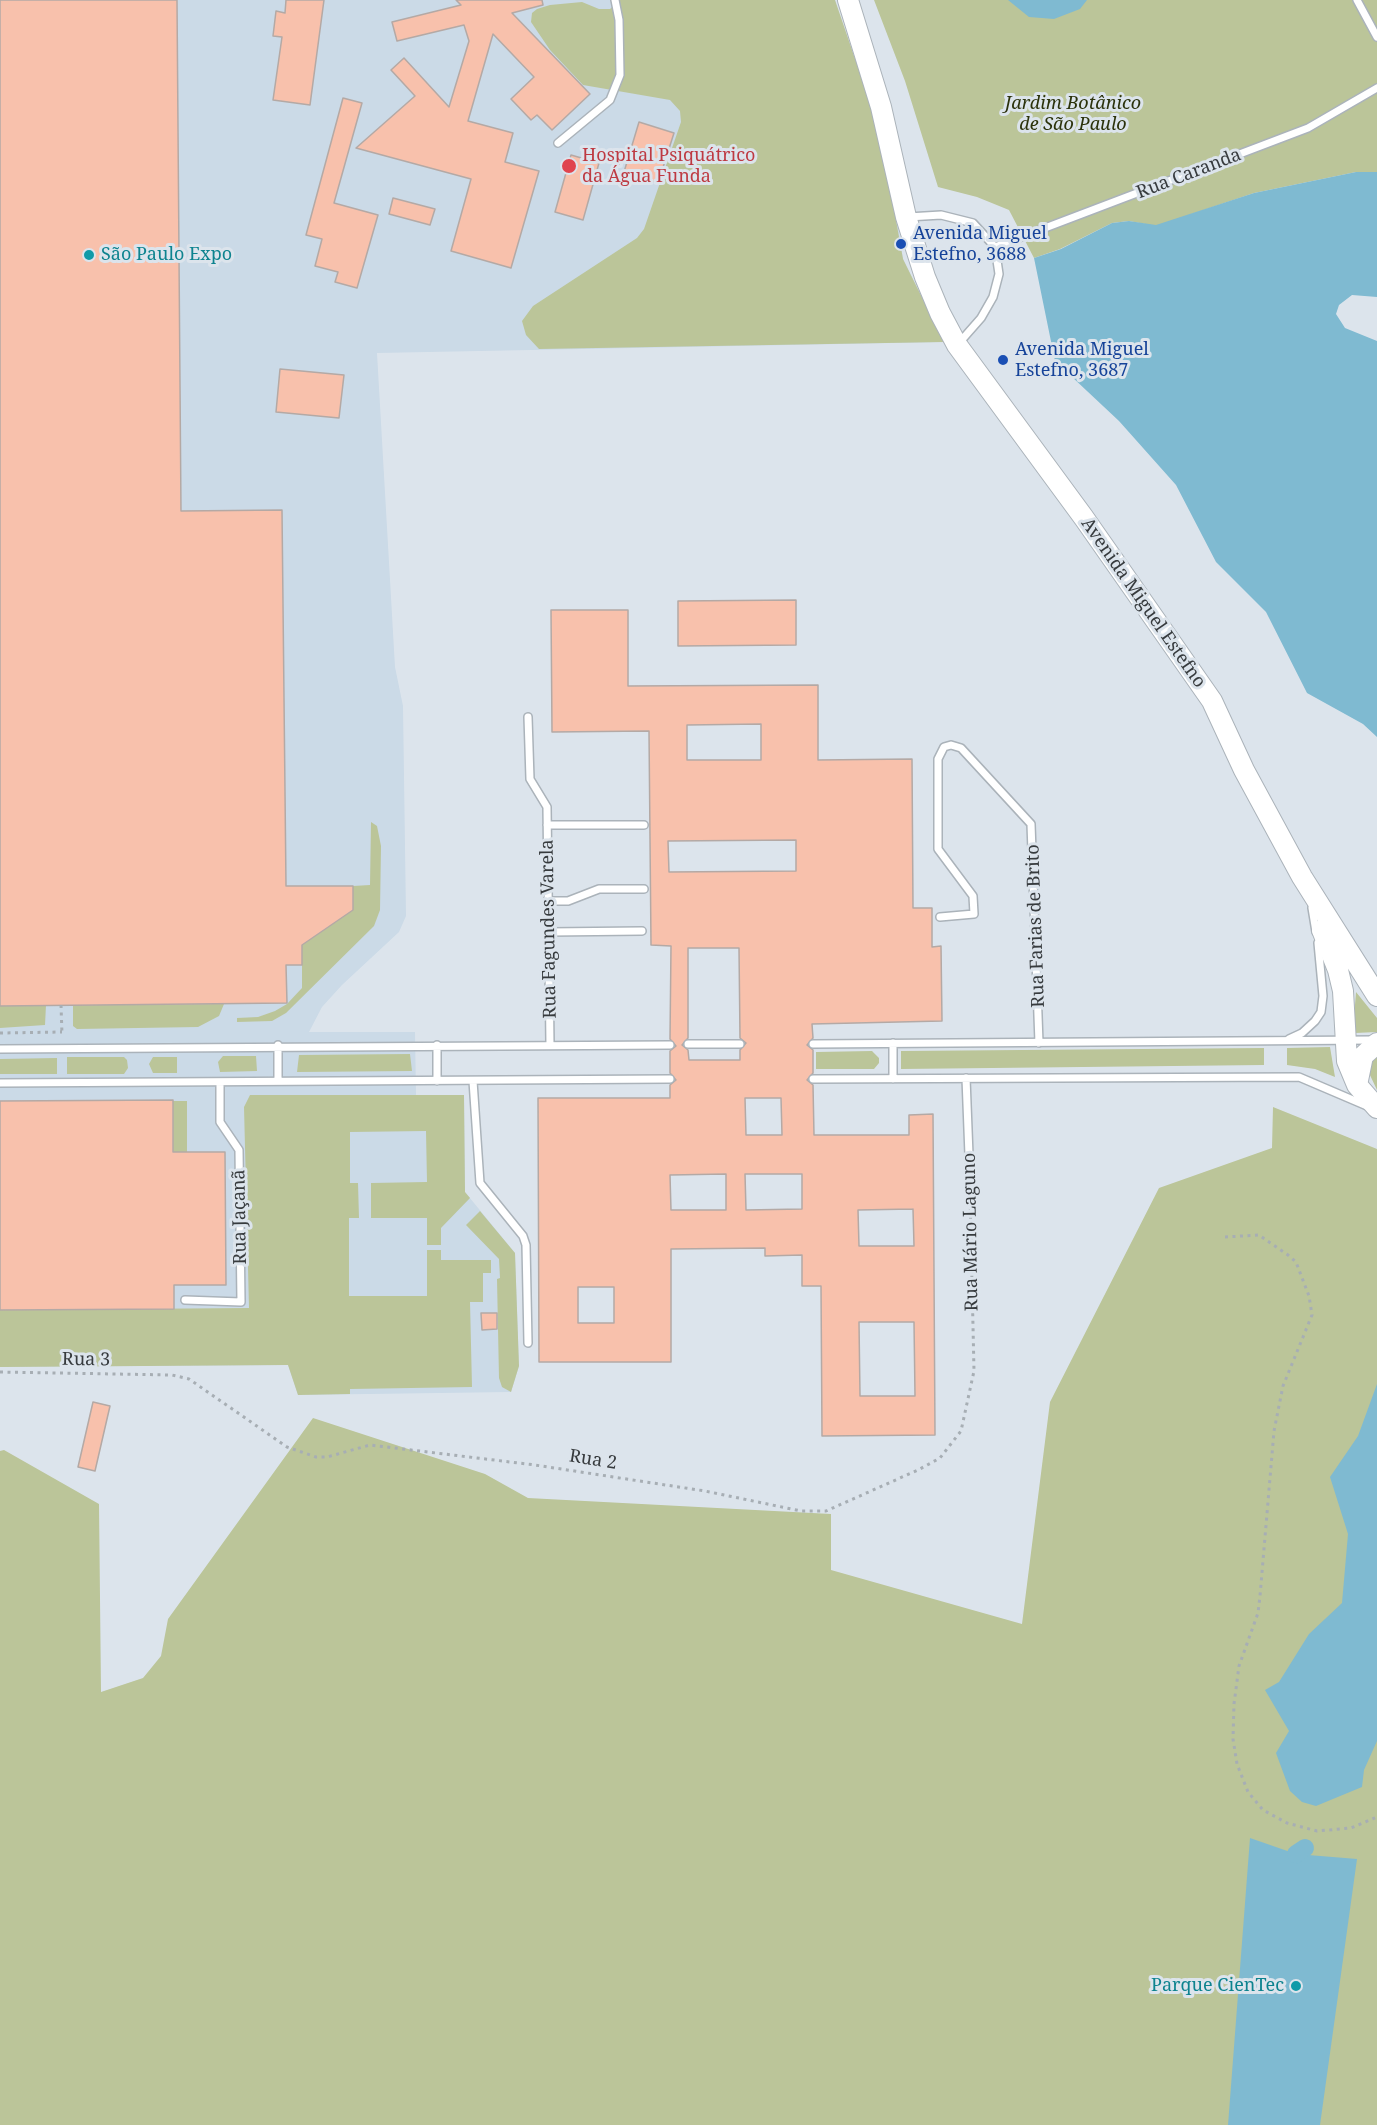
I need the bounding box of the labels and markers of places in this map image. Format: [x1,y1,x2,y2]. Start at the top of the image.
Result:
place label: Hospital Psiquátrico da Água Funda [582,145,756,188]
marker: Hospital Psiquátrico da Água Funda [560,157,578,175]
place label: Avenida Miguel Estefno, 3688 [913,223,1047,266]
marker: Avenida Miguel Estefno, 3688 [894,237,908,251]
place label: São Paulo Expo [101,244,232,266]
marker: São Paulo Expo [82,248,96,262]
place label: Avenida Miguel Estefno, 3687 [1015,339,1149,382]
marker: Avenida Miguel Estefno, 3687 [996,353,1010,367]
place label: Parque CienTec [1151,1975,1284,1997]
marker: Parque CienTec [1289,1979,1303,1993]

